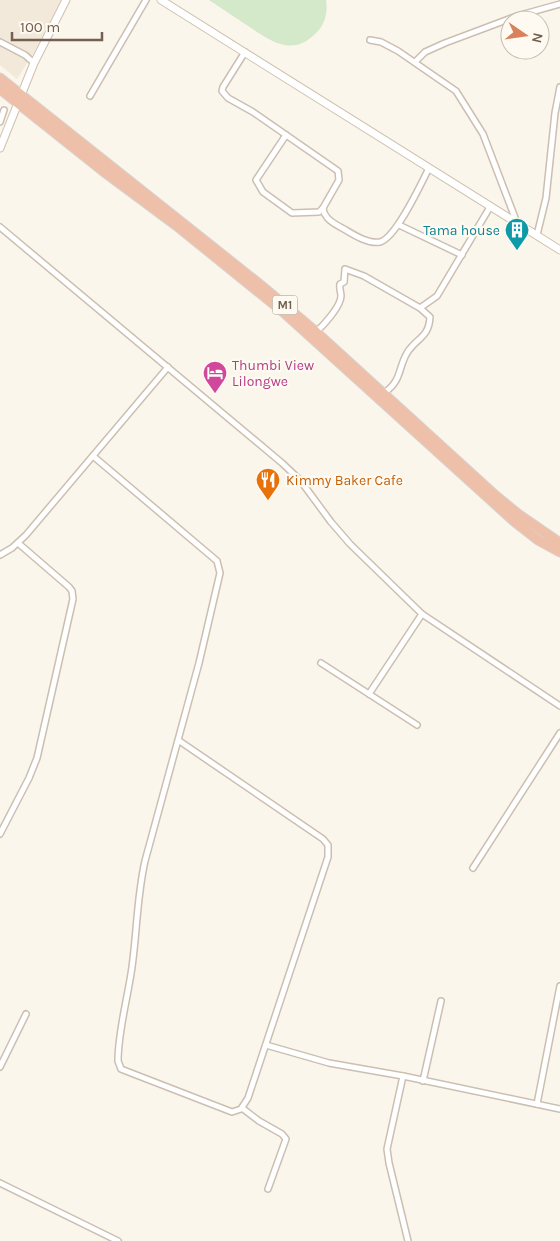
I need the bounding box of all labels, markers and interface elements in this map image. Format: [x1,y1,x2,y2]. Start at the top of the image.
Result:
scale bar [12,10,102,42]
north arrow [500,10,550,60]
text: 100 m [20,18,60,36]
text: N [528,31,547,45]
building icon: Tama house [504,217,530,251]
place label: Tama house [423,222,500,239]
road number: M1 [272,296,298,314]
place label: Thumbi View Lilongwe [232,357,314,390]
hotel icon: Thumbi View Lilongwe [202,360,228,394]
restaurant icon: Kimmy Baker Cafe [255,467,281,501]
place label: Kimmy Baker Cafe [286,472,403,489]

